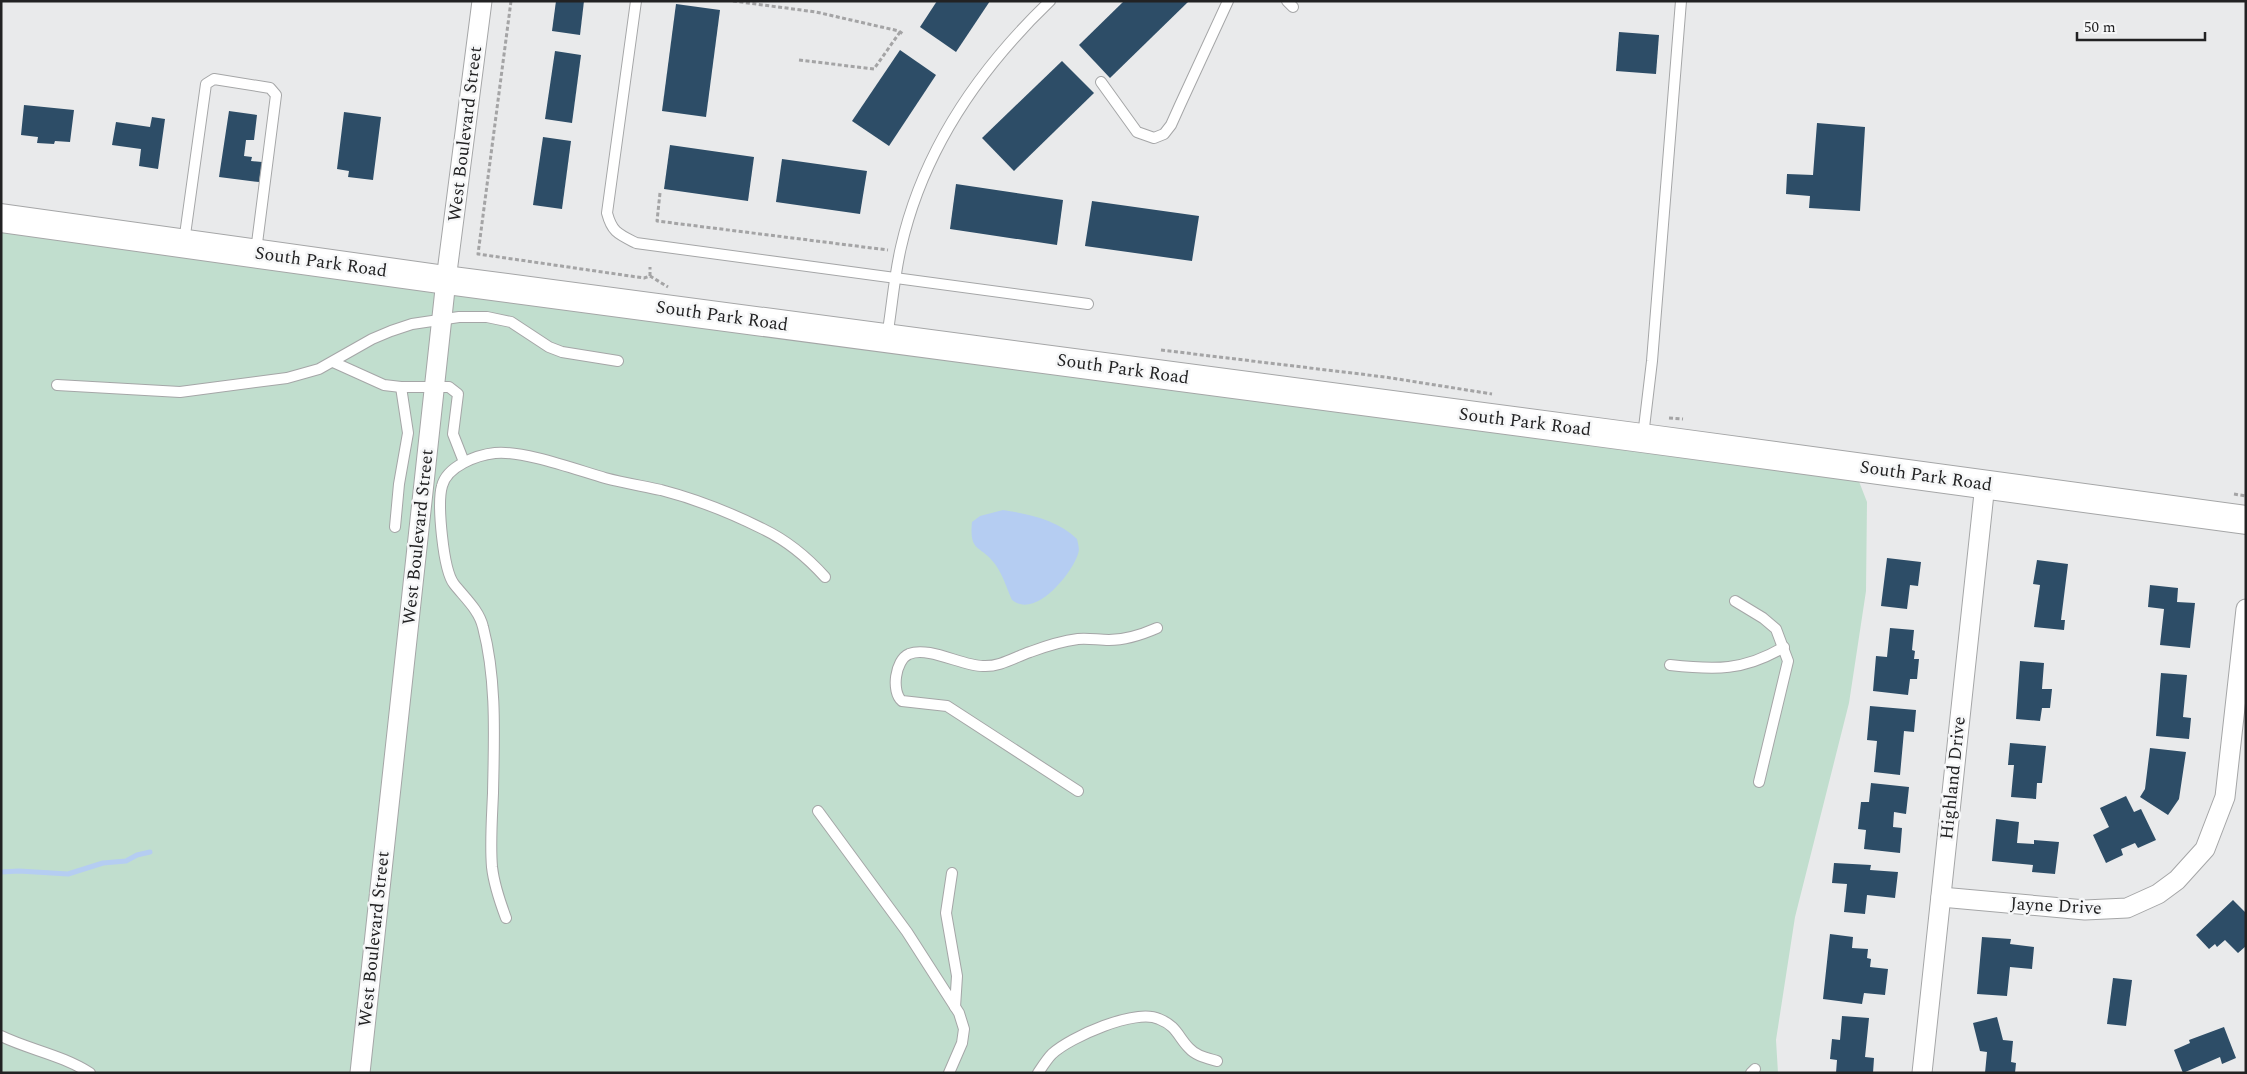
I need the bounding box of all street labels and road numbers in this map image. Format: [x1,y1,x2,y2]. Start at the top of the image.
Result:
street label: West Boulevard Street [441,45,489,223]
street label: South Park Road [253,239,389,285]
street label: South Park Road [654,293,790,339]
street label: South Park Road [1055,346,1191,392]
street label: South Park Road [1457,400,1593,444]
street label: West Boulevard Street [395,448,441,626]
street label: South Park Road [1858,453,1994,499]
street label: Highland Drive [1933,715,1973,841]
street label: West Boulevard Street [351,850,397,1028]
street label: Jayne Drive [2010,890,2102,922]

